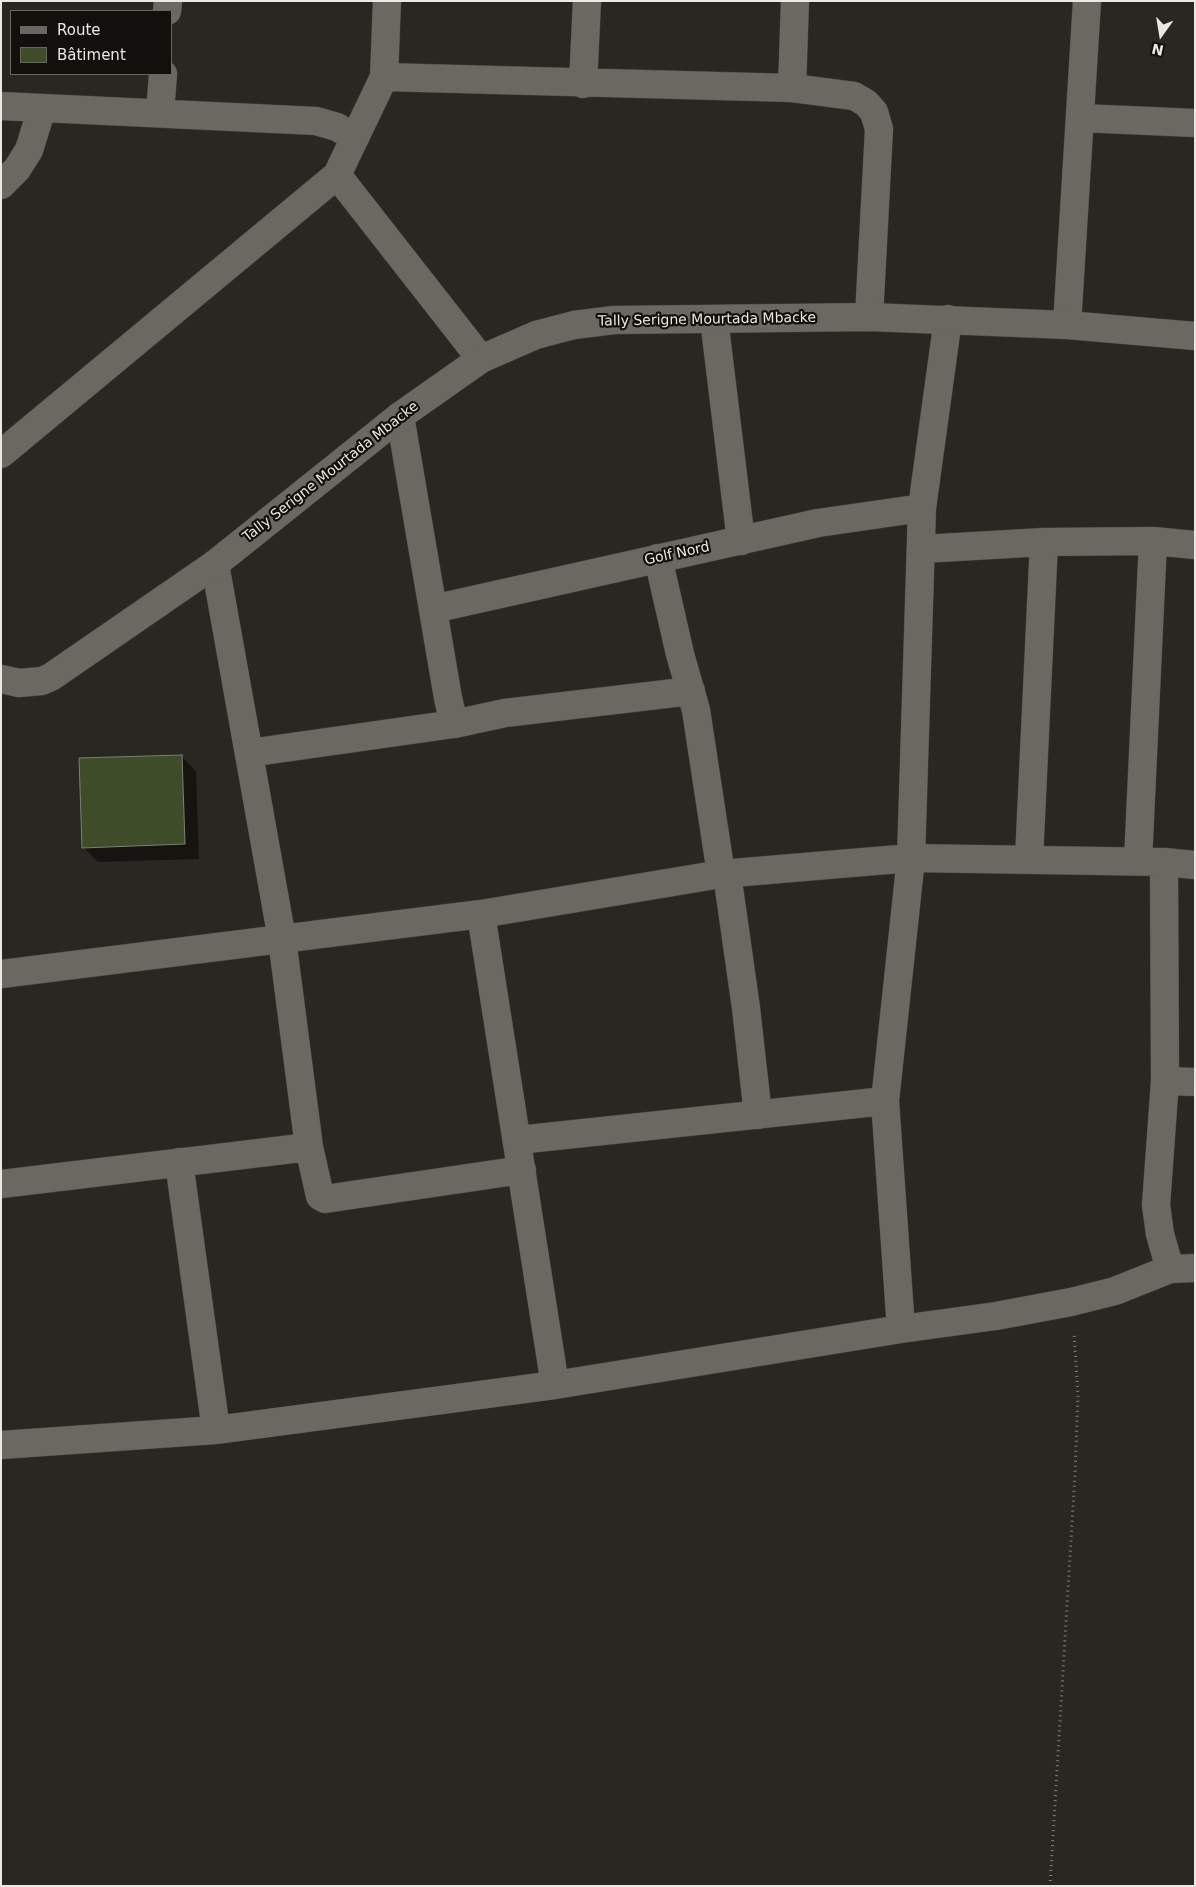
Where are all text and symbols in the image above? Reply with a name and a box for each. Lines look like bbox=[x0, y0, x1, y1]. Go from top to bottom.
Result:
legend bbox=[10, 10, 172, 75]
north arrow bbox=[1136, 10, 1186, 60]
text: Route bbox=[57, 21, 101, 39]
text: N bbox=[1150, 41, 1165, 59]
text: Bâtiment bbox=[57, 46, 126, 64]
street label: Tally Serigne Mourtada Mbacke bbox=[598, 310, 816, 330]
street label: Tally Serigne Mourtada Mbacke bbox=[240, 398, 422, 546]
street label: Golf Nord bbox=[643, 539, 711, 569]

